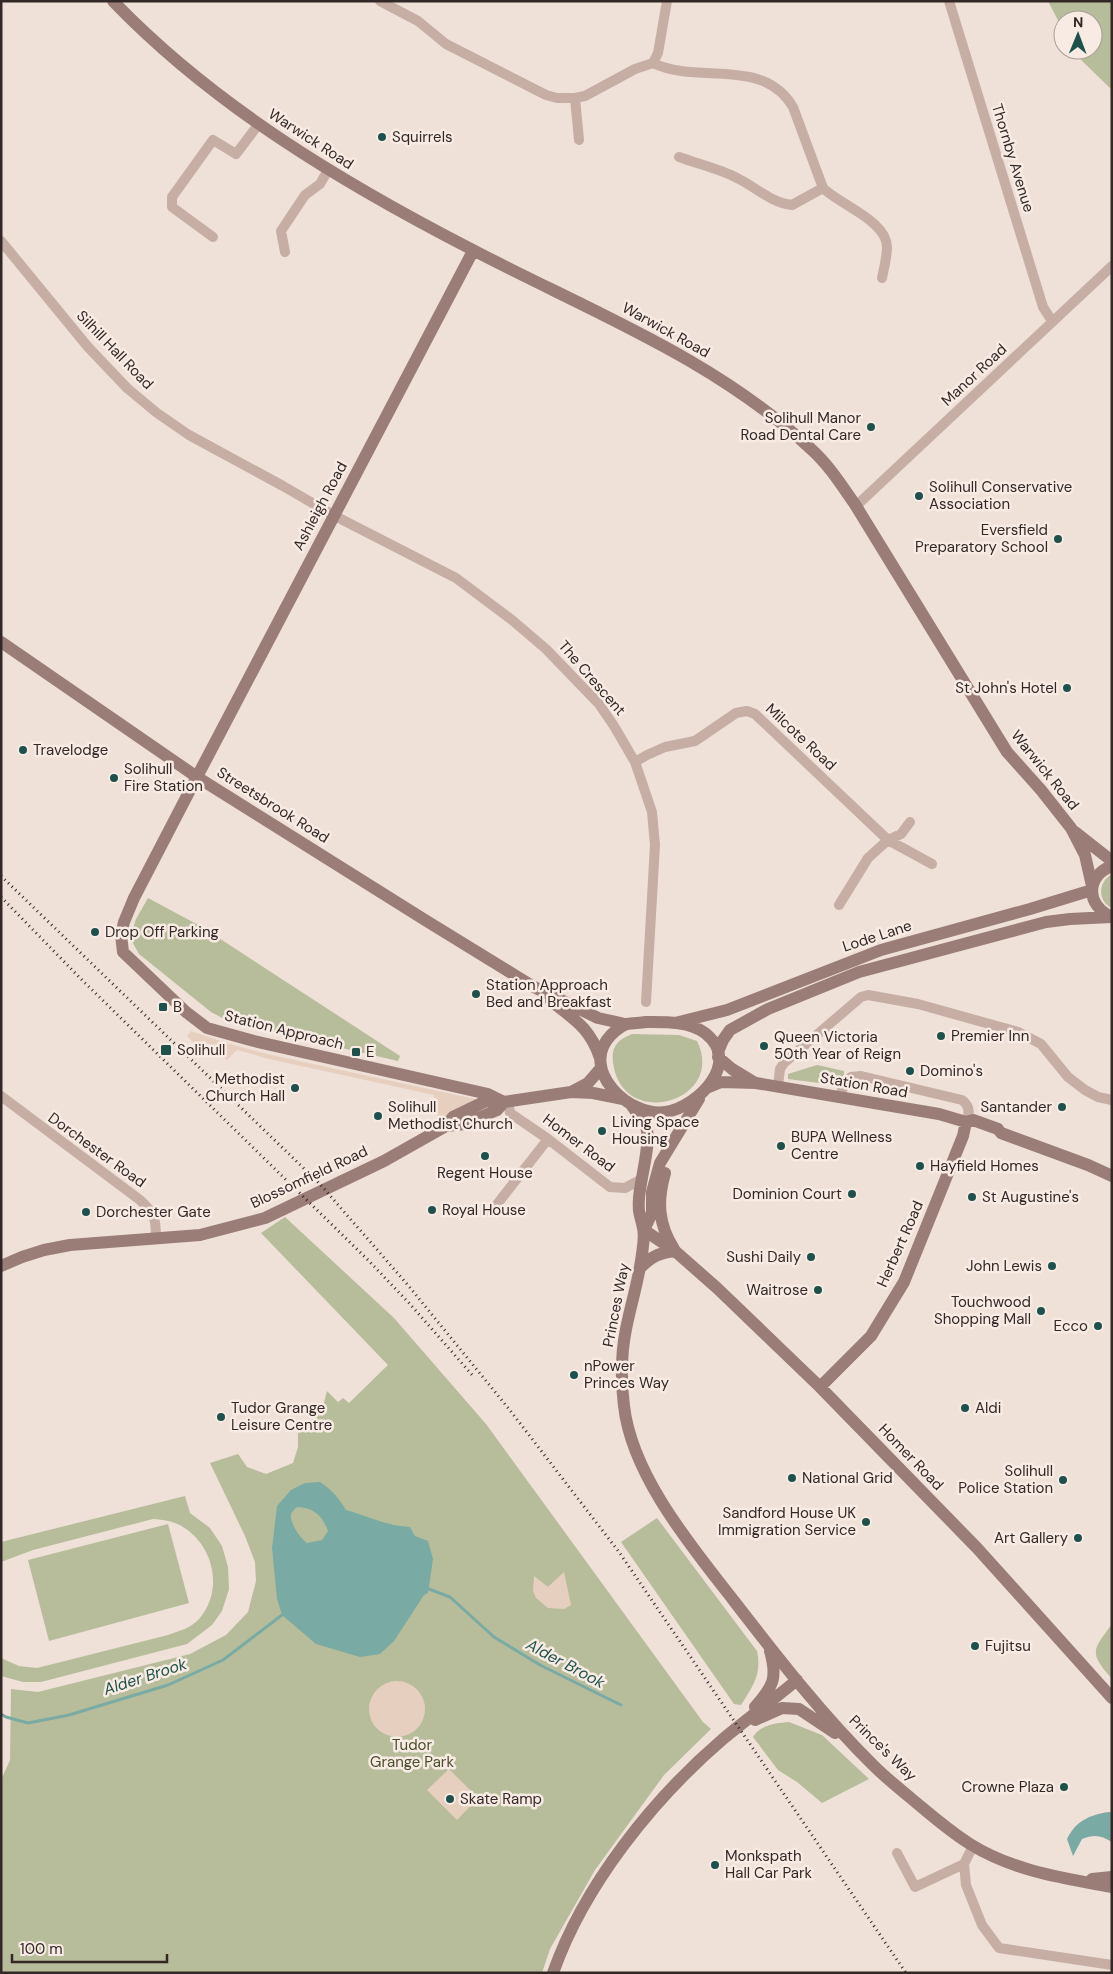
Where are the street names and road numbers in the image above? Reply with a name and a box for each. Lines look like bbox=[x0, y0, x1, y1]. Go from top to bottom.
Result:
street label: Thornby Avenue bbox=[987, 101, 1039, 215]
street label: Warwick Road bbox=[265, 104, 357, 174]
street label: Warwick Road bbox=[618, 298, 714, 362]
street label: Silhill Hall Road bbox=[72, 306, 158, 394]
street label: Manor Road bbox=[937, 339, 1011, 411]
street label: Ashleigh Road bbox=[288, 458, 352, 554]
street label: The Crescent bbox=[554, 636, 630, 720]
street label: Milcote Road bbox=[761, 699, 841, 775]
street label: Warwick Road bbox=[1007, 726, 1083, 814]
street label: Streetsbrook Road bbox=[213, 762, 333, 848]
street label: Lode Lane bbox=[840, 915, 914, 957]
street label: Station Approach bbox=[222, 1006, 346, 1054]
street label: Station Road bbox=[819, 1067, 909, 1103]
street label: Dorchester Road bbox=[44, 1108, 150, 1192]
street label: Homer Road bbox=[539, 1109, 619, 1177]
street label: Blossomfield Road bbox=[247, 1141, 371, 1213]
street label: Herbert Road bbox=[872, 1198, 928, 1290]
street label: Princes Way bbox=[598, 1261, 634, 1349]
street label: Homer Road bbox=[874, 1419, 948, 1495]
street label: Prince's Way bbox=[845, 1711, 922, 1786]

